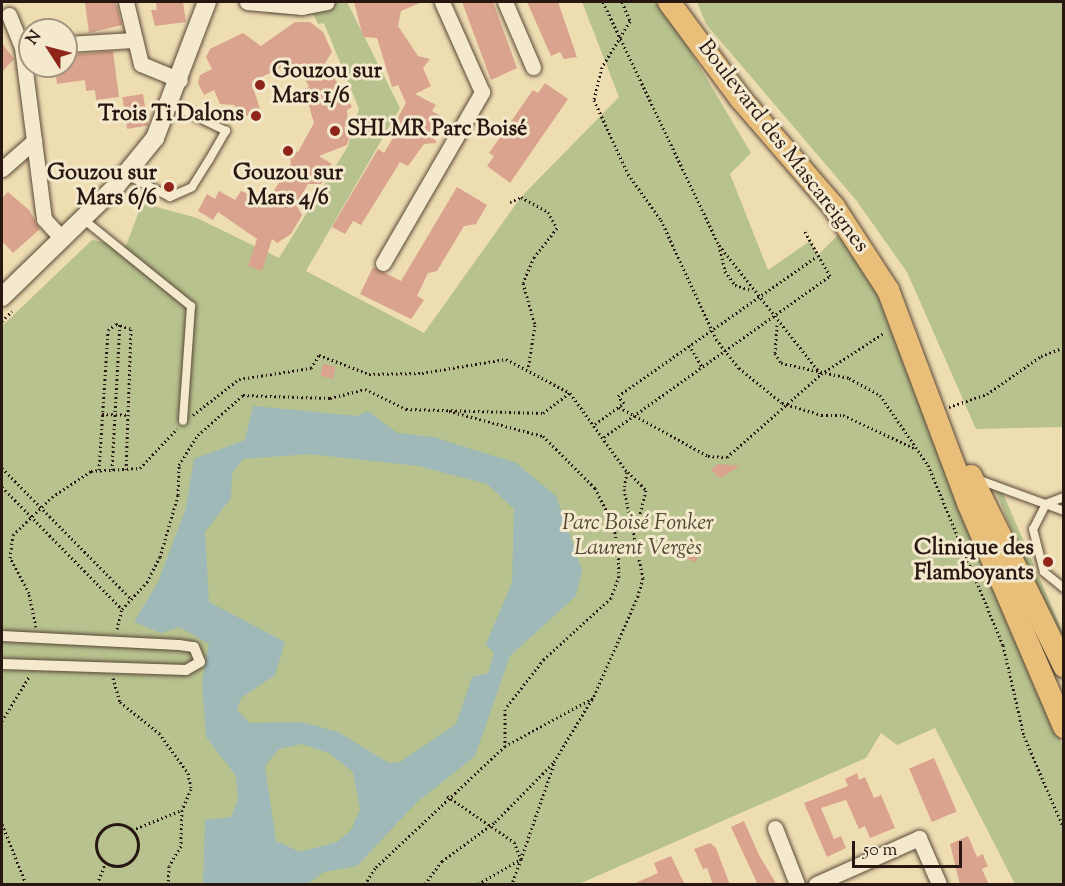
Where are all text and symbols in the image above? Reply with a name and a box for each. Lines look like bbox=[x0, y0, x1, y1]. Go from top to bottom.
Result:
north arrow bbox=[18, 18, 78, 78]
text: N bbox=[22, 26, 48, 50]
street label: Boulevard des Mascareignes bbox=[691, 35, 873, 259]
place label: Gouzou sur Mars 1/6 bbox=[272, 59, 382, 110]
marker: Gouzou sur Mars 1/6 bbox=[253, 78, 267, 92]
place label: Trois Ti Dalons bbox=[98, 103, 244, 129]
marker: Trois Ti Dalons bbox=[249, 109, 263, 123]
place label: SHLMR Parc Boisé bbox=[347, 118, 527, 144]
marker: SHLMR Parc Boisé bbox=[328, 124, 342, 138]
marker: Gouzou sur Mars 4/6 bbox=[281, 144, 295, 158]
place label: Gouzou sur Mars 6/6 bbox=[47, 161, 157, 212]
place label: Gouzou sur Mars 4/6 bbox=[233, 161, 343, 212]
marker: Gouzou sur Mars 6/6 bbox=[162, 180, 176, 194]
park label: Parc Boisé Fonker Laurent Vergès bbox=[562, 511, 714, 562]
place label: Clinique des Flamboyants bbox=[914, 536, 1034, 588]
marker: Clinique des Flamboyants bbox=[1039, 553, 1057, 571]
scale bar bbox=[855, 829, 964, 867]
text: 50 m bbox=[863, 838, 897, 864]

